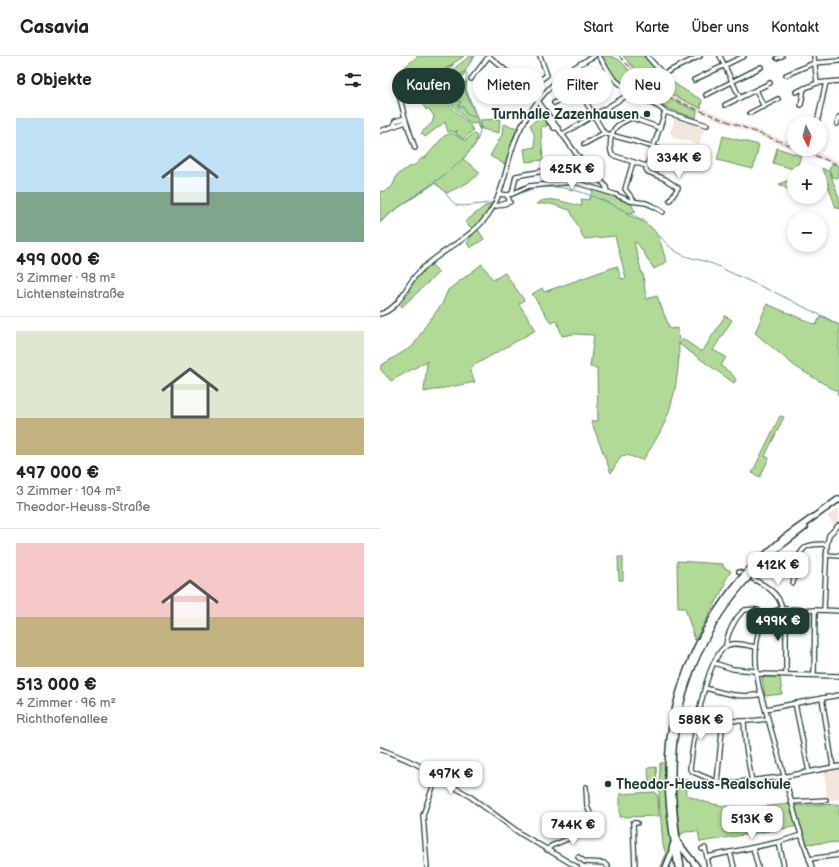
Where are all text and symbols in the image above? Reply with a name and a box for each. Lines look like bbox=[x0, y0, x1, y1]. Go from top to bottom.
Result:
text: Casavia bbox=[20, 16, 89, 39]
text: Start bbox=[583, 19, 613, 36]
text: Karte bbox=[635, 19, 669, 36]
text: Über uns bbox=[691, 19, 749, 36]
text: Kontakt bbox=[771, 19, 819, 36]
chip: Kaufen bbox=[392, 68, 465, 104]
chip: Mieten bbox=[473, 68, 544, 104]
chip: Filter bbox=[552, 68, 612, 104]
chip: Neu bbox=[620, 68, 675, 104]
icon: filters bbox=[342, 69, 364, 91]
text: 8 Objekte bbox=[16, 70, 92, 90]
place label: Turnhalle Zazenhausen bbox=[491, 106, 639, 123]
marker: Turnhalle Zazenhausen bbox=[642, 109, 652, 119]
north arrow bbox=[787, 116, 827, 156]
map controls bbox=[787, 116, 827, 252]
icon: home bbox=[154, 144, 226, 216]
pin: 334K € bbox=[646, 145, 712, 179]
text: 334K € bbox=[657, 150, 702, 166]
pin: 425K € bbox=[539, 156, 605, 190]
text: 425K € bbox=[549, 161, 595, 177]
button: + bbox=[787, 164, 827, 204]
button: − bbox=[787, 212, 827, 252]
text: 499 000 € bbox=[16, 250, 100, 270]
text: 3 Zimmer · 98 m² bbox=[16, 270, 116, 286]
text: Lichtensteinstraße bbox=[16, 286, 125, 302]
icon: home bbox=[154, 357, 226, 429]
text: 497 000 € bbox=[16, 463, 99, 483]
text: 3 Zimmer · 104 m² bbox=[16, 483, 121, 499]
text: Theodor-Heuss-Straße bbox=[16, 499, 150, 515]
pin: 412K € bbox=[745, 552, 811, 586]
text: 412K € bbox=[757, 557, 799, 573]
icon: home bbox=[154, 569, 226, 641]
pin: 499K € bbox=[745, 608, 811, 642]
text: 499K € bbox=[755, 613, 801, 629]
text: 513 000 € bbox=[16, 675, 97, 695]
text: 4 Zimmer · 96 m² bbox=[16, 695, 116, 711]
pin: 588K € bbox=[668, 707, 734, 741]
text: Richthofenallee bbox=[16, 711, 108, 727]
text: 588K € bbox=[678, 712, 724, 728]
pin: 497K € bbox=[418, 761, 484, 795]
text: 497K € bbox=[429, 766, 473, 782]
place label: Theodor-Heuss-Realschule bbox=[616, 776, 791, 793]
marker: Theodor-Heuss-Realschule bbox=[603, 779, 613, 789]
pin: 513K € bbox=[719, 806, 785, 840]
text: 513K € bbox=[731, 811, 773, 827]
pin: 744K € bbox=[540, 812, 606, 846]
text: 744K € bbox=[551, 817, 595, 833]

